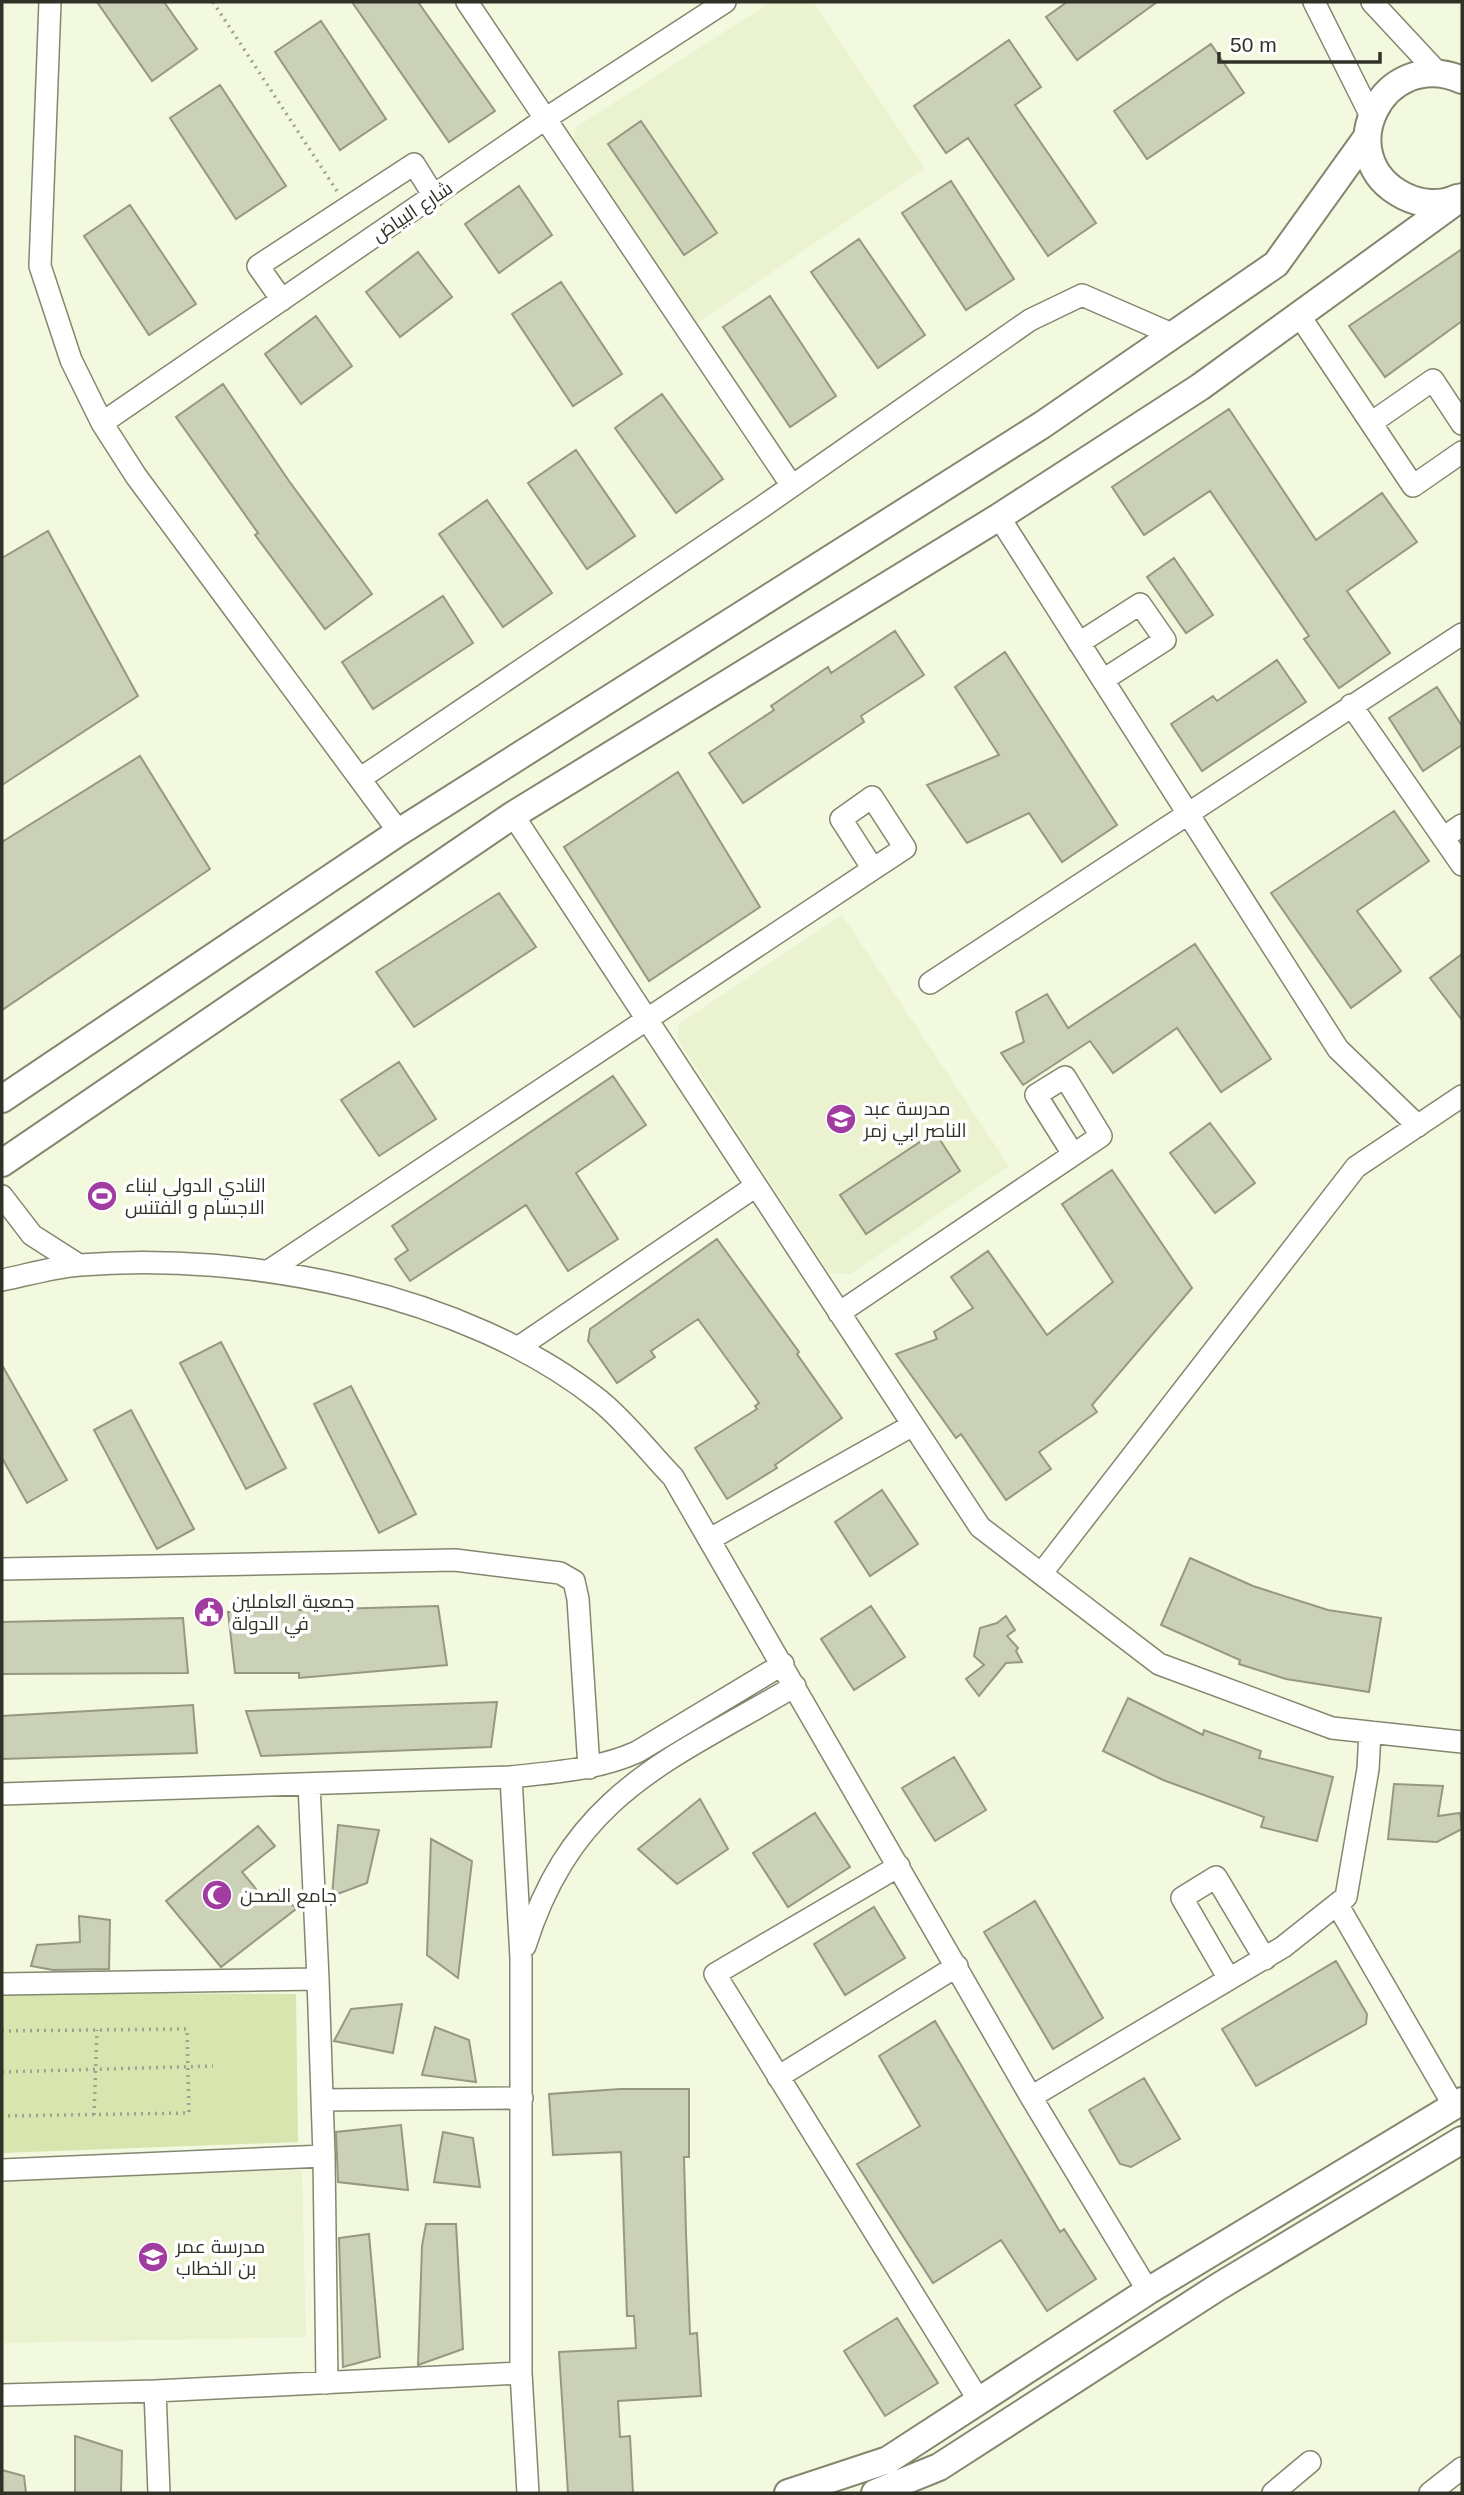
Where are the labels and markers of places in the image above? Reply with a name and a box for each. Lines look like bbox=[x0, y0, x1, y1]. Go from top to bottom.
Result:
place label: مدرسة عبد الناصر ابي زمر bbox=[863, 1098, 967, 1145]
school or university icon: مدرسة عبد الناصر ابي زمر bbox=[824, 1102, 858, 1136]
place label: النادي الدولي لبناء الاجسام و الفتنس bbox=[125, 1175, 266, 1221]
sports icon: النادي الدولي لبناء الاجسام و الفتنس bbox=[85, 1179, 119, 1213]
place label: جمعية العاملين في الدولة bbox=[232, 1591, 354, 1638]
public building icon: جمعية العاملين في الدولة bbox=[192, 1595, 226, 1629]
mosque icon: جامع الصحن bbox=[200, 1878, 234, 1912]
place label: جامع الصحن bbox=[240, 1885, 337, 1909]
place label: مدرسة عمر بن الخطاب bbox=[175, 2236, 265, 2280]
school or university icon: مدرسة عمر بن الخطاب bbox=[136, 2240, 170, 2274]

